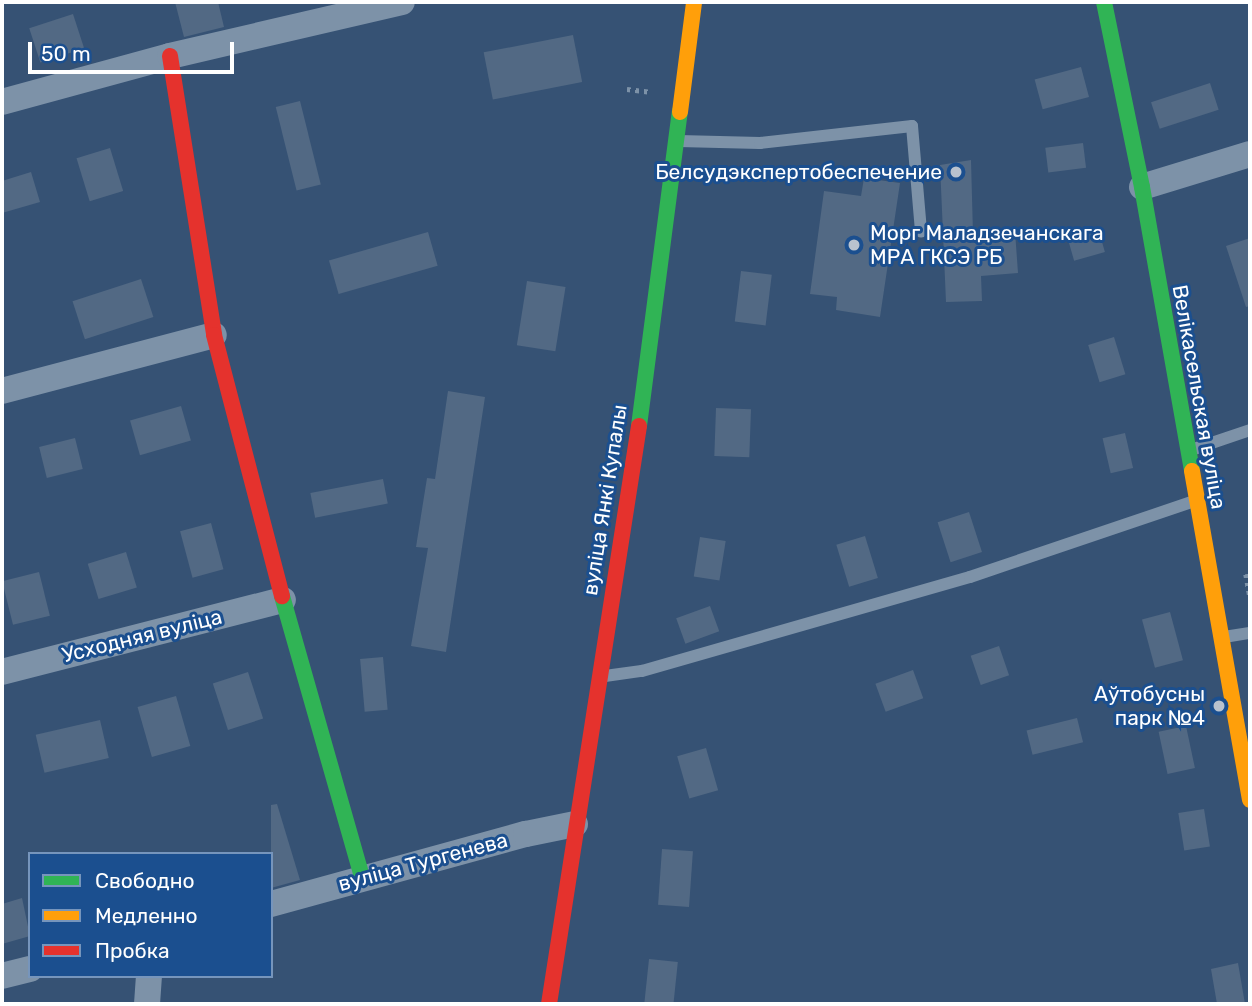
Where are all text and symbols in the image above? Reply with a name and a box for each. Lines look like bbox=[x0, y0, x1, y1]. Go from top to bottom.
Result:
scale bar bbox=[32, 28, 238, 72]
text: 50 m bbox=[41, 41, 91, 66]
place label: Белсудэкспертобеспечение bbox=[655, 159, 942, 185]
marker: Белсудэкспертобеспечение bbox=[948, 164, 964, 180]
place label: Морг Маладзечанскага МРА ГКСЭ РБ bbox=[870, 220, 1104, 270]
marker: Морг Маладзечанскага МРА ГКСЭ РБ bbox=[844, 235, 864, 255]
street label: Велікасельская вуліца bbox=[1167, 283, 1231, 511]
street label: вуліца Янкі Купалы bbox=[577, 403, 633, 597]
street label: Усходняя вуліца bbox=[59, 604, 225, 668]
place label: Аўтобусны парк №4 bbox=[1094, 681, 1205, 731]
marker: Аўтобусны парк №4 bbox=[1211, 698, 1227, 714]
street label: вуліца Тургенева bbox=[336, 827, 510, 897]
legend bbox=[28, 852, 273, 978]
text: Свободно bbox=[95, 868, 195, 893]
text: Медленно bbox=[95, 903, 198, 928]
text: Пробка bbox=[95, 938, 170, 963]

